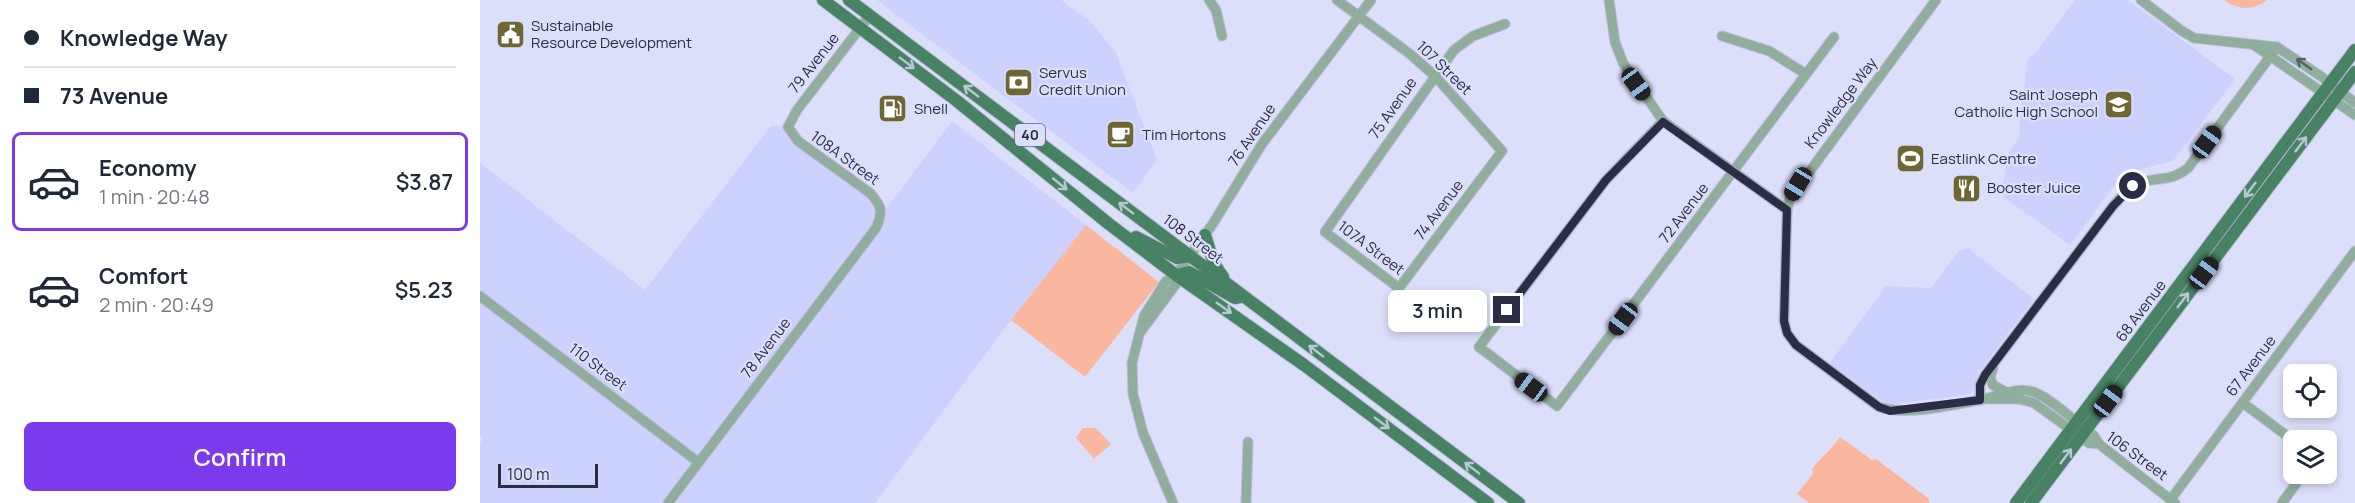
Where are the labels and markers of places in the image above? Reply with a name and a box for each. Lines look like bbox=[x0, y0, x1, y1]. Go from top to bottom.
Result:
place label: Sustainable Resource Development bbox=[531, 15, 692, 53]
public building icon: Sustainable Resource Development bbox=[494, 19, 526, 51]
place label: Servus Credit Union bbox=[1039, 62, 1126, 100]
bank icon: Servus Credit Union bbox=[1002, 66, 1034, 98]
place label: Saint Joseph Catholic High School bbox=[1955, 84, 2098, 122]
school or university icon: Saint Joseph Catholic High School bbox=[2103, 88, 2135, 120]
fuel station icon: Shell bbox=[877, 93, 909, 125]
place label: Shell bbox=[914, 98, 948, 119]
cafe icon: Tim Hortons bbox=[1105, 119, 1137, 151]
place label: Tim Hortons bbox=[1142, 124, 1226, 145]
sports icon: Eastlink Centre bbox=[1894, 143, 1926, 175]
place label: Eastlink Centre bbox=[1931, 148, 2037, 169]
restaurant icon: Booster Juice bbox=[1950, 172, 1982, 204]
place label: Booster Juice bbox=[1987, 177, 2081, 198]

